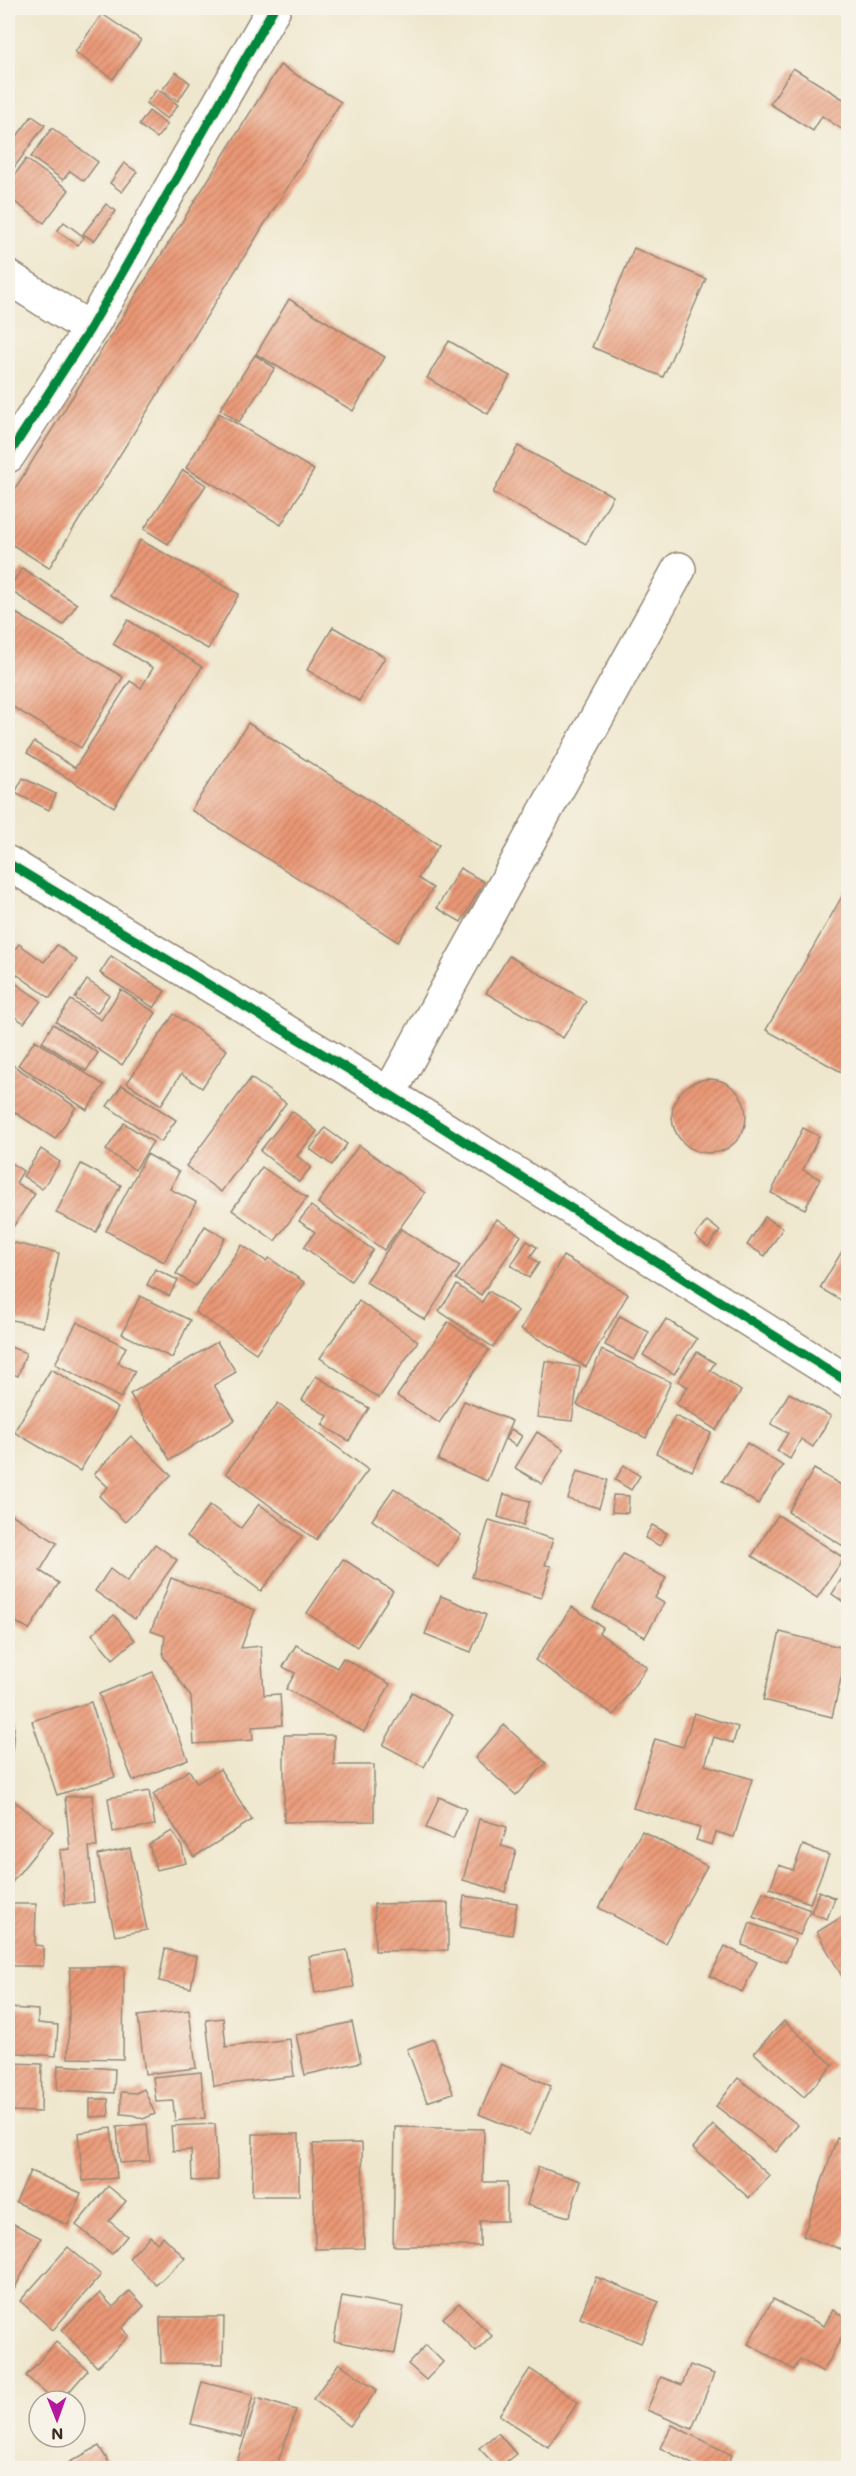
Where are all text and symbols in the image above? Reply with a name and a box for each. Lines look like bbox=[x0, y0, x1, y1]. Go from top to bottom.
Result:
north arrow bbox=[27, 2389, 87, 2449]
text: N bbox=[51, 2424, 64, 2445]

